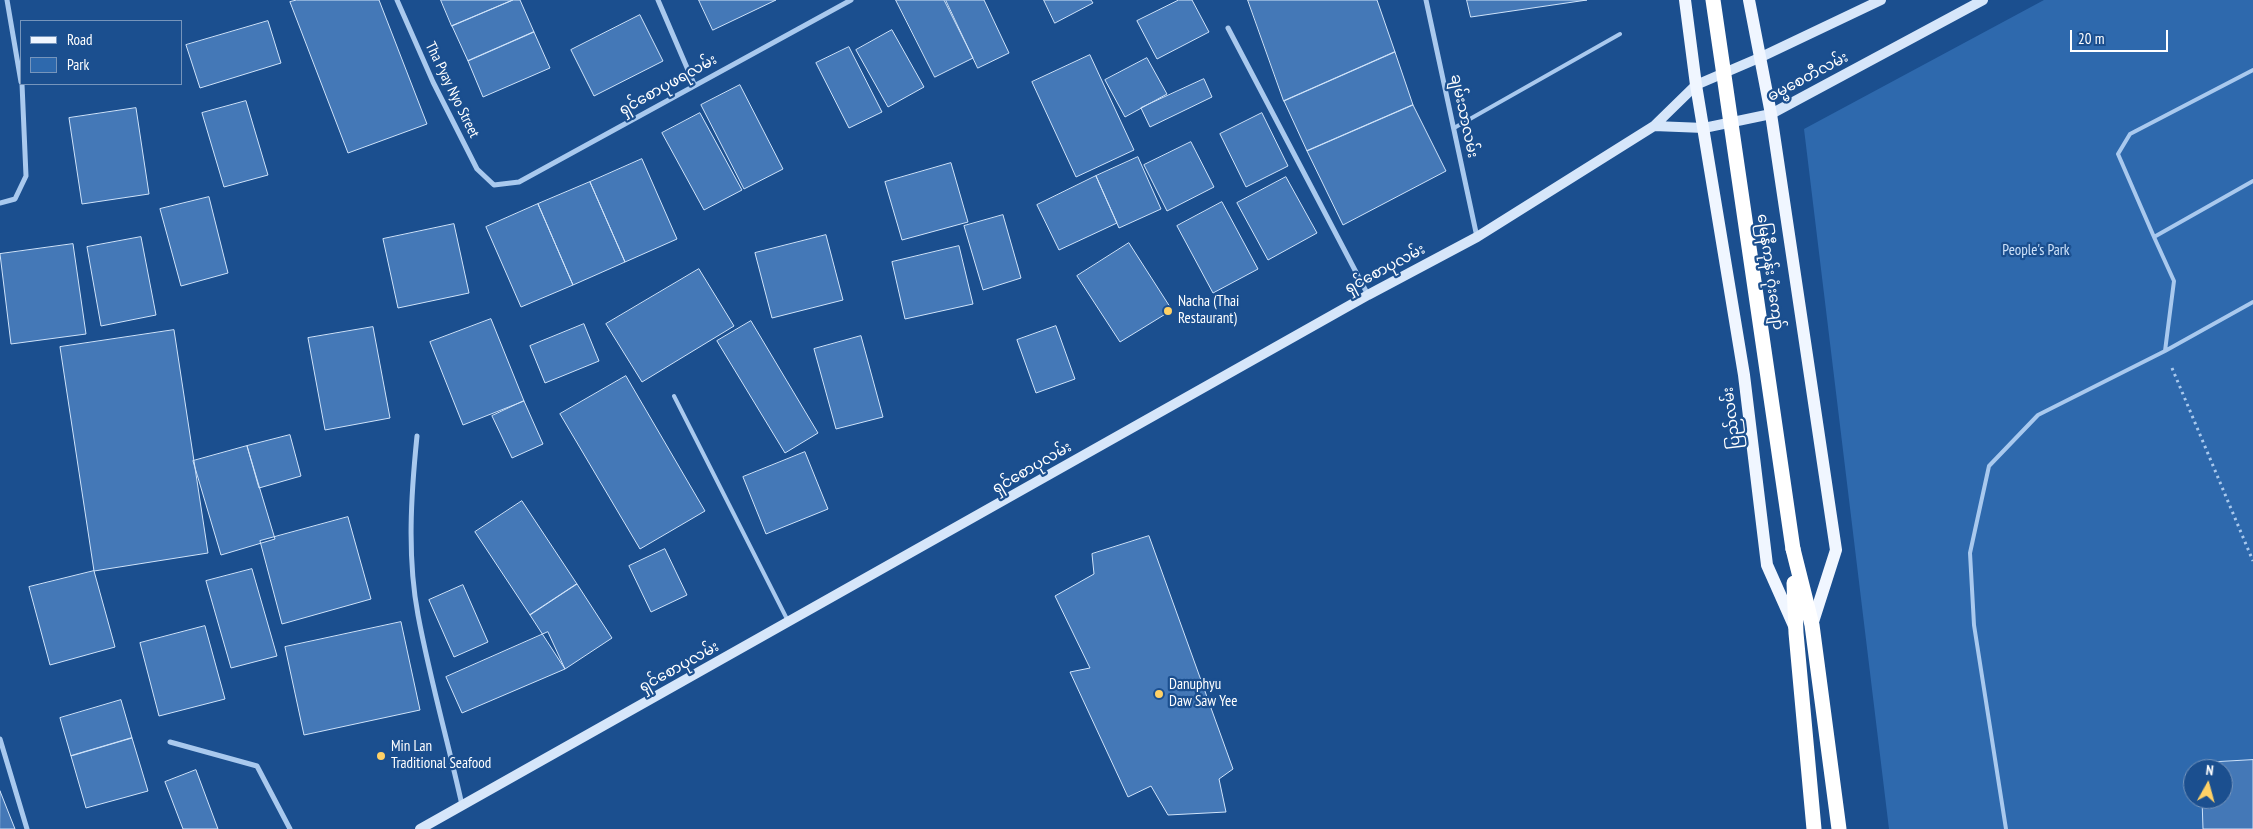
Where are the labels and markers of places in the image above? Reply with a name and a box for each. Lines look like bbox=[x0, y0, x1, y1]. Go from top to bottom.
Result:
place label: Nacha (Thai Restaurant) bbox=[1178, 293, 1239, 328]
marker: Nacha (Thai Restaurant) bbox=[1162, 305, 1174, 317]
place label: Danuphyu Daw Saw Yee bbox=[1169, 676, 1237, 711]
marker: Danuphyu Daw Saw Yee bbox=[1153, 688, 1165, 700]
place label: Min Lan Traditional Seafood bbox=[391, 738, 491, 773]
marker: Min Lan Traditional Seafood bbox=[375, 750, 387, 762]

